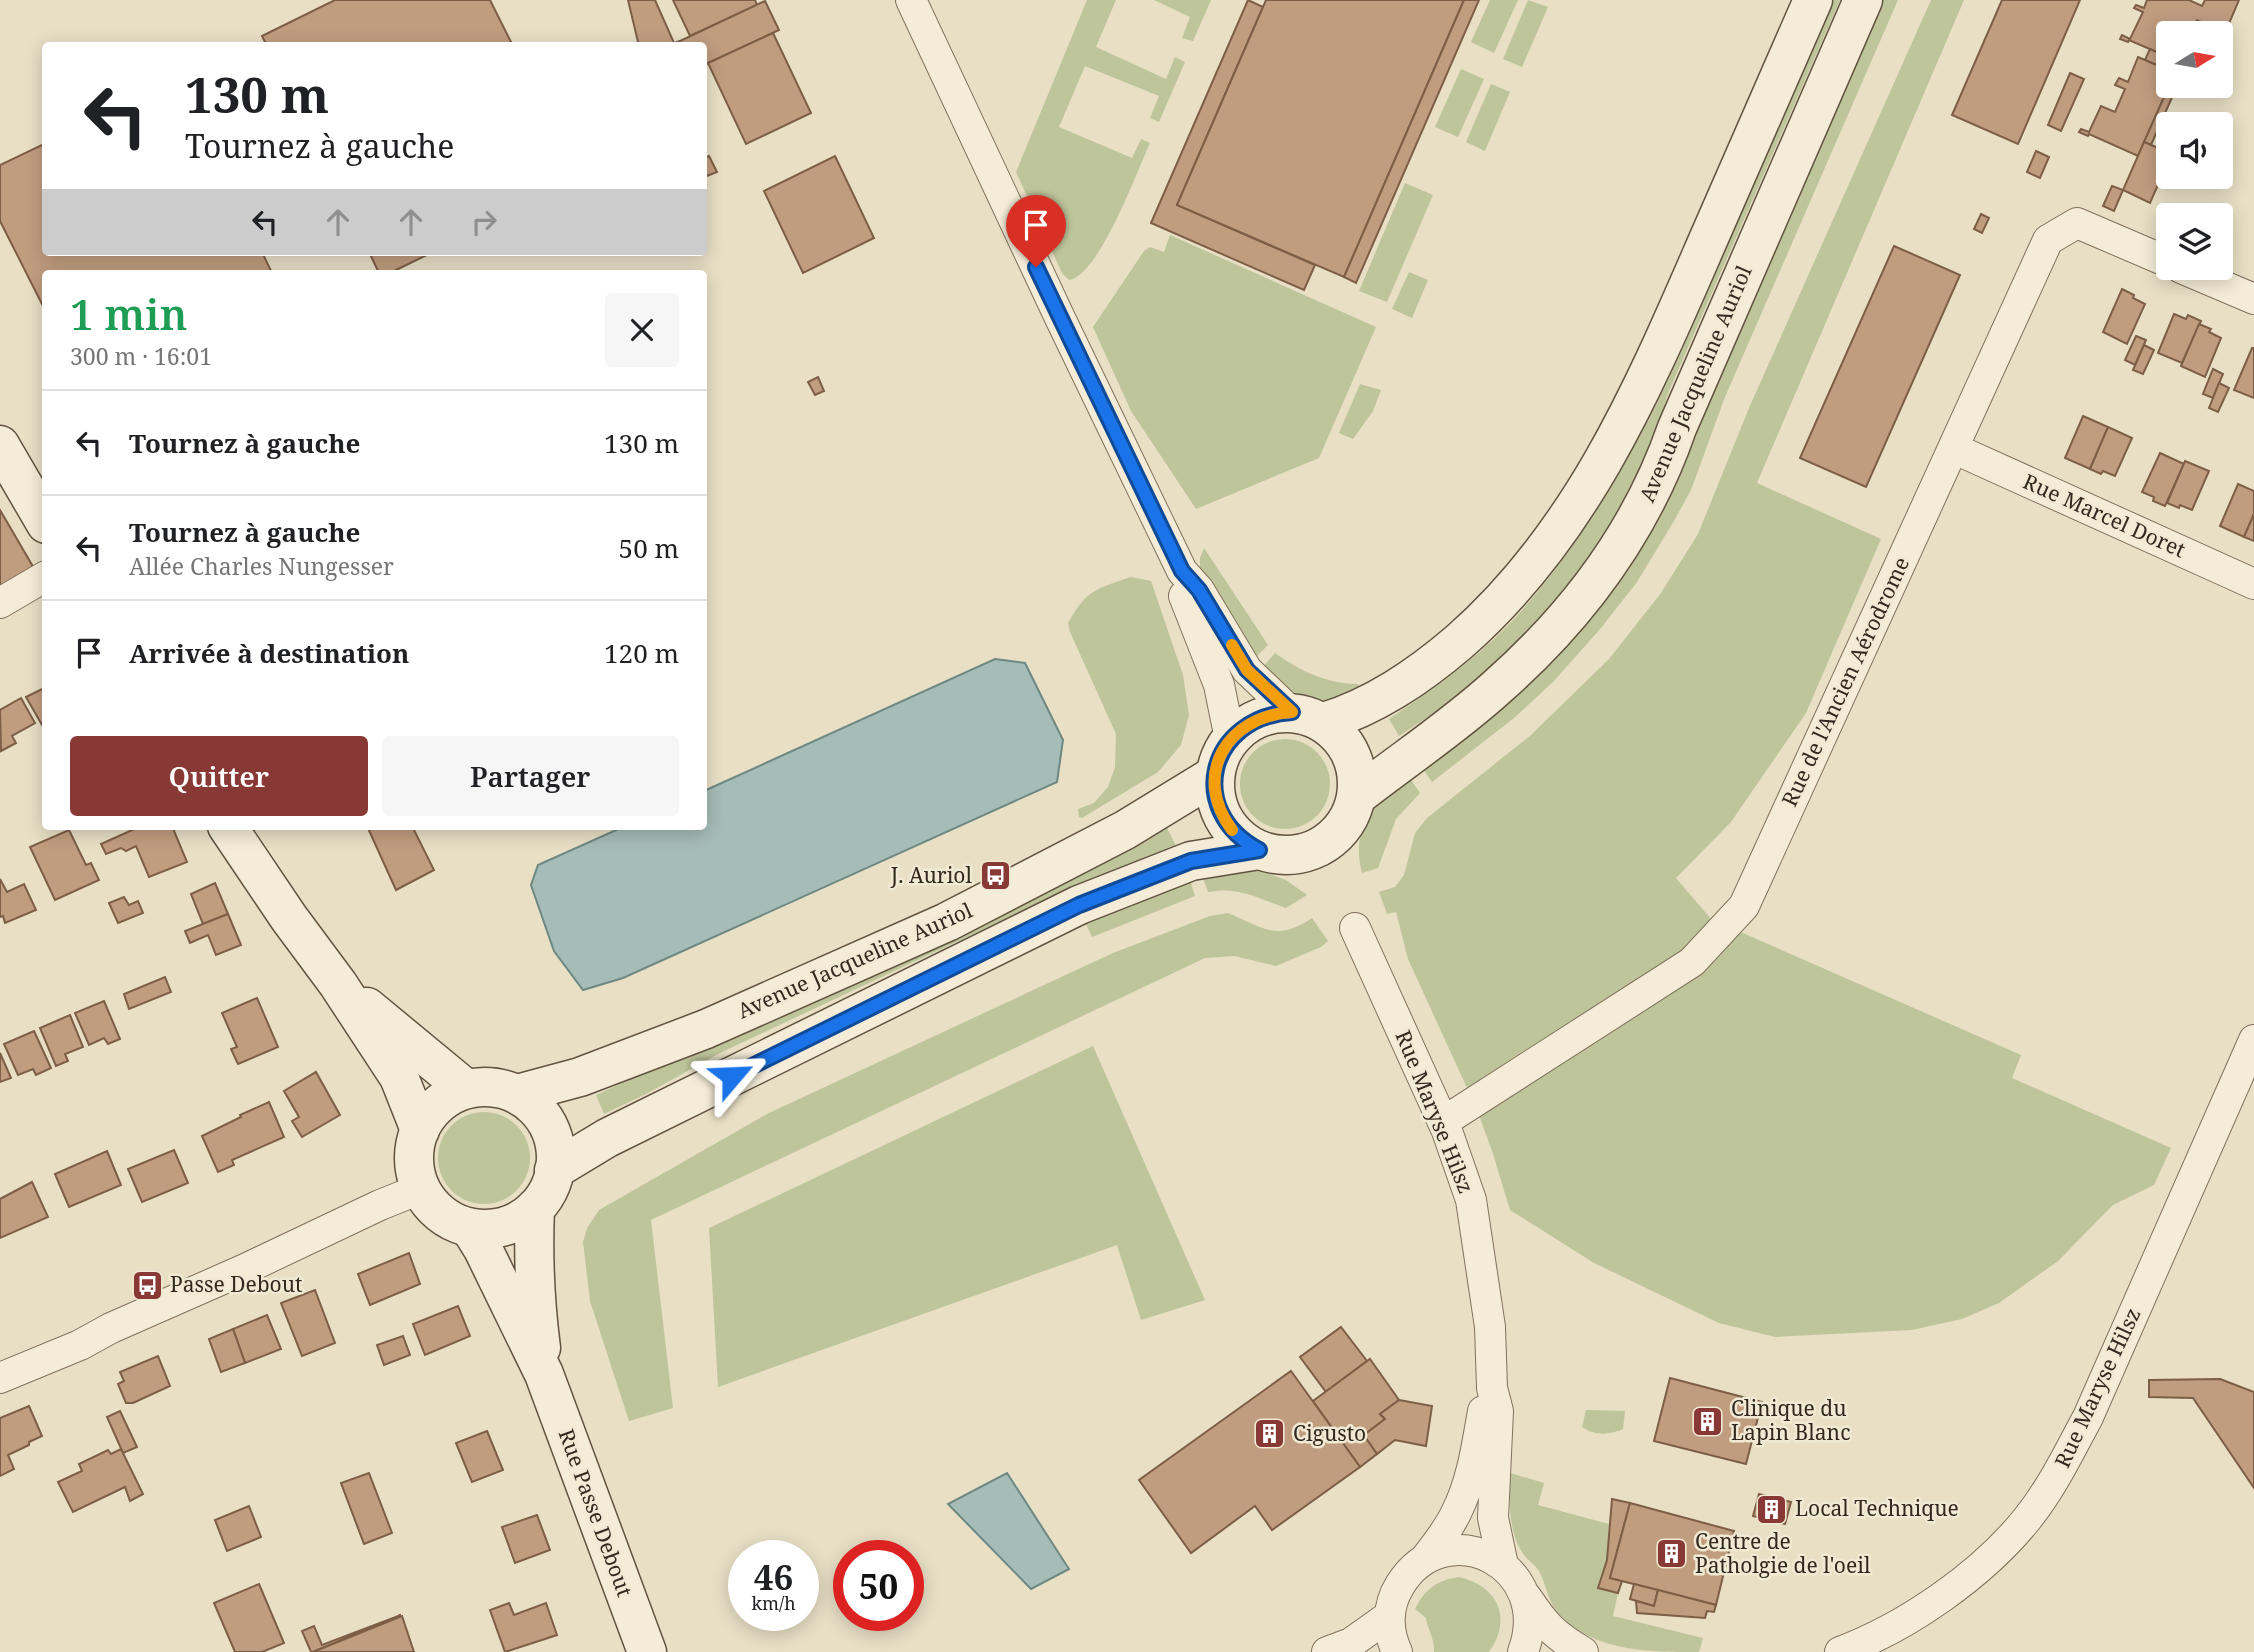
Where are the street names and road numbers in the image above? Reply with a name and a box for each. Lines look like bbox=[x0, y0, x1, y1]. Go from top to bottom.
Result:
street label: Avenue Jacqueline Auriol bbox=[1633, 261, 1758, 506]
street label: Rue Marcel Doret bbox=[2019, 467, 2190, 563]
street label: Rue de l'Ancien Aérodrome bbox=[1775, 552, 1915, 811]
street label: Avenue Jacqueline Auriol bbox=[733, 895, 977, 1025]
street label: Rue Maryse Hilsz bbox=[1389, 1026, 1480, 1197]
street label: Rue Maryse Hilsz bbox=[2048, 1303, 2146, 1472]
street label: Rue Passe Debout bbox=[553, 1425, 639, 1600]

